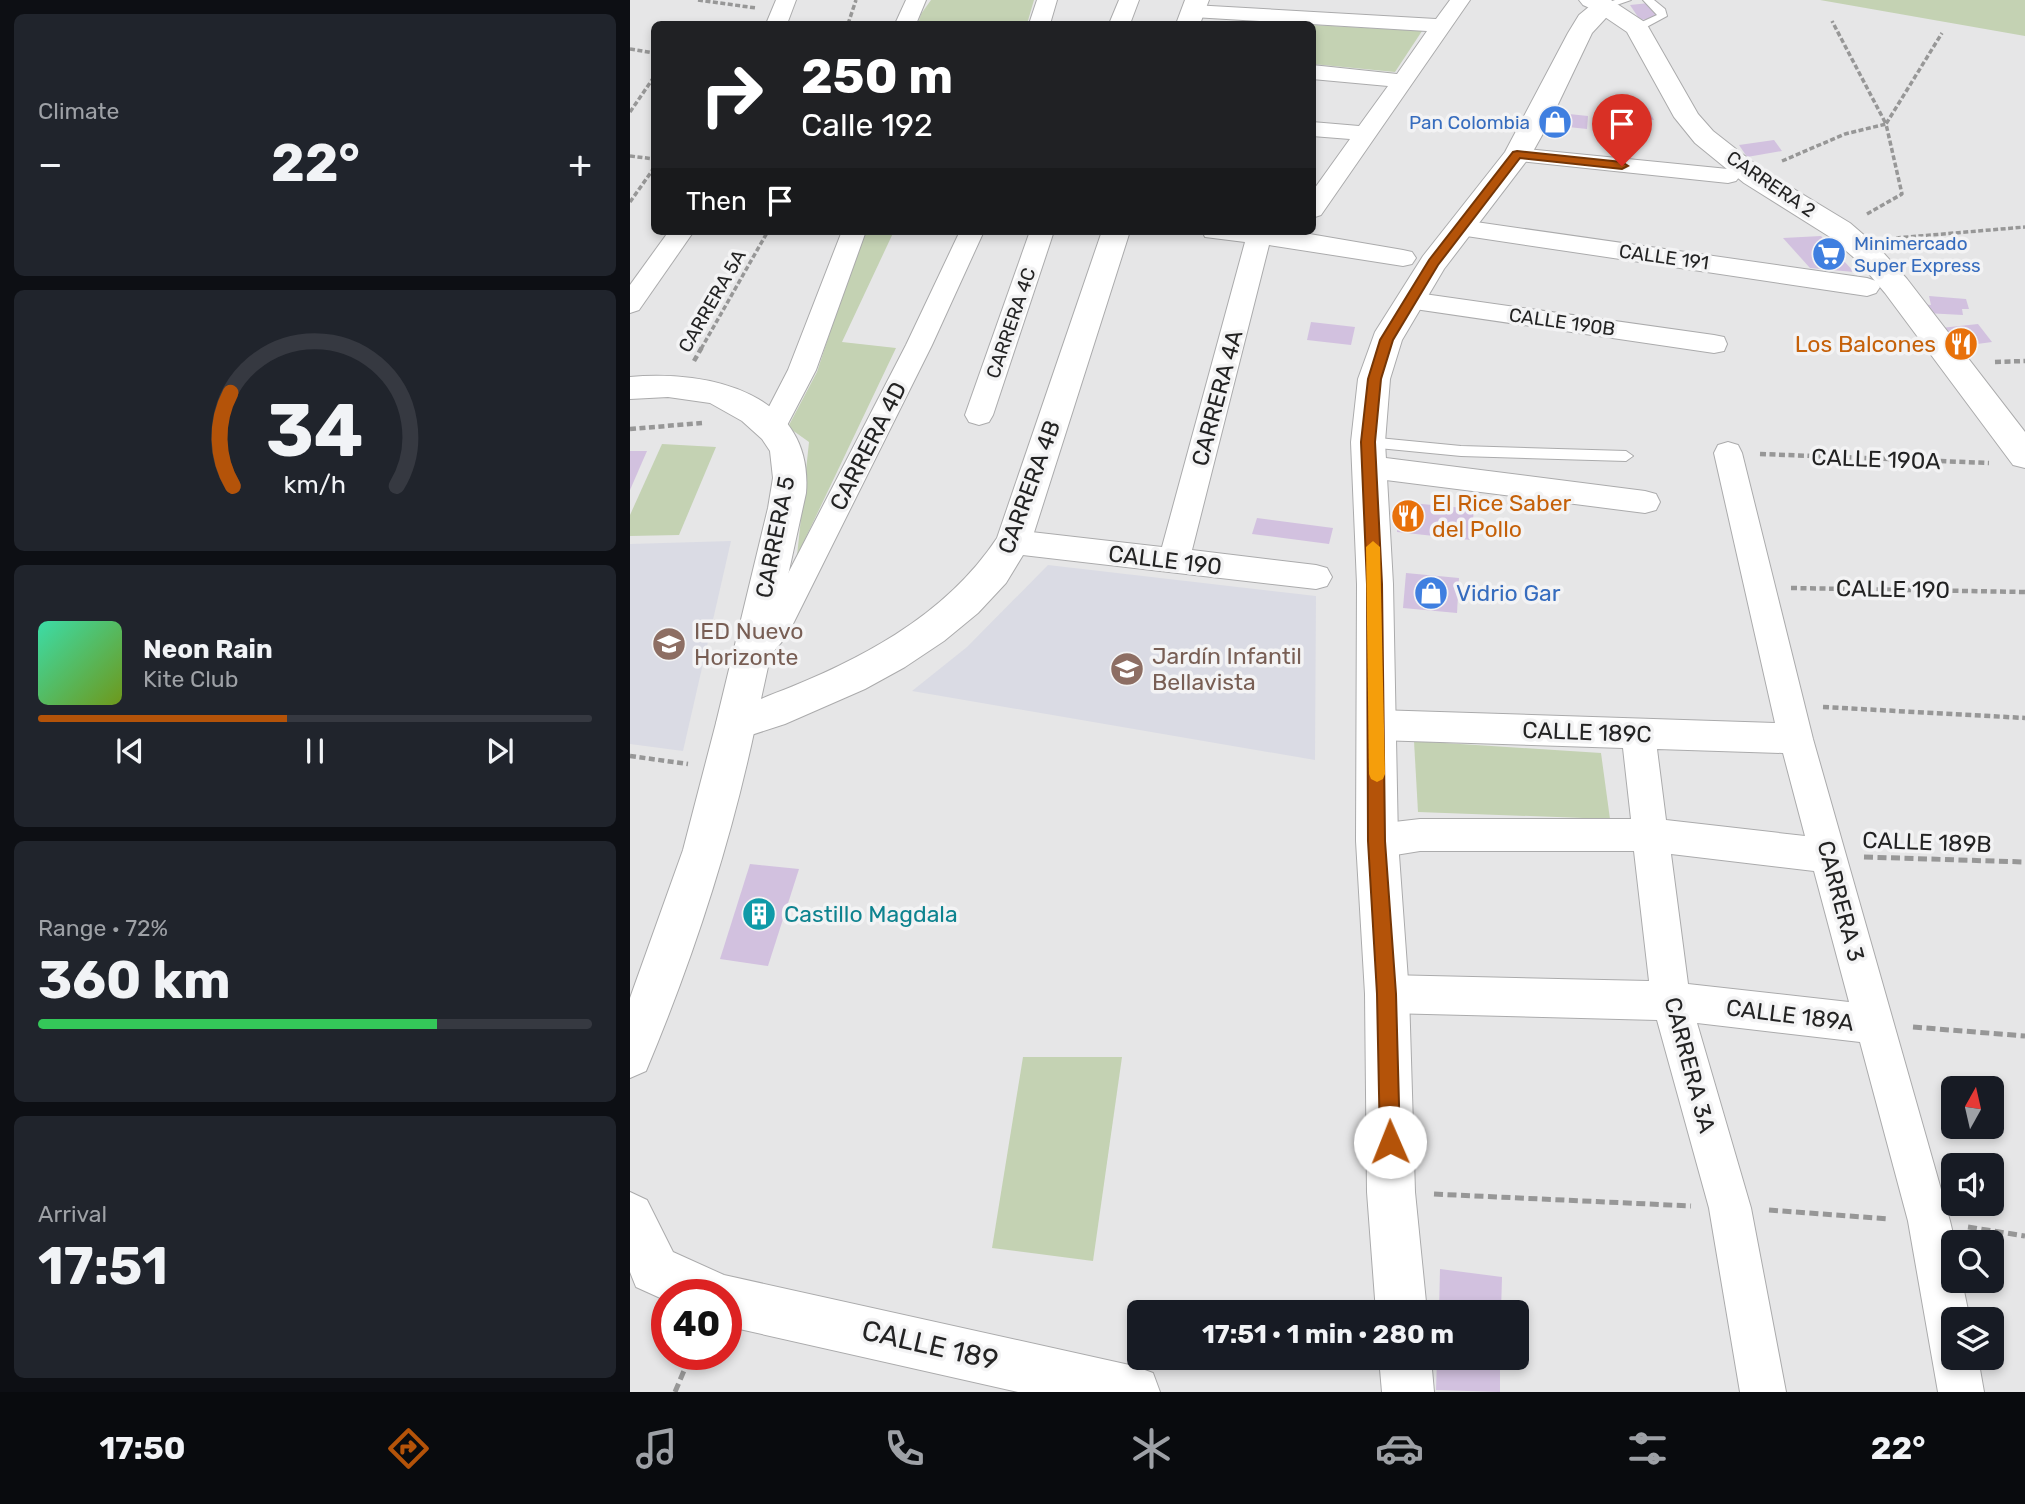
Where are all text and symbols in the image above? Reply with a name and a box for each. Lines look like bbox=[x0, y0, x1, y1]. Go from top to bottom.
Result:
text: 250 m bbox=[801, 47, 953, 105]
icon: right bbox=[686, 49, 777, 140]
pin bbox=[1592, 94, 1652, 166]
text: Climate bbox=[38, 97, 119, 125]
shop icon: Pan Colombia bbox=[1536, 103, 1574, 141]
icon: arrive bbox=[1603, 105, 1641, 143]
text: Calle 192 bbox=[801, 106, 933, 144]
place label: Pan Colombia bbox=[1409, 111, 1530, 134]
text: 22° bbox=[271, 132, 360, 194]
text: − bbox=[38, 141, 63, 187]
text: + bbox=[568, 141, 592, 187]
street label: CARRERA 2 bbox=[1722, 146, 1820, 222]
icon: arrive bbox=[761, 182, 799, 220]
text: Then bbox=[686, 186, 747, 217]
place label: Minimercado Super Express bbox=[1854, 232, 1981, 277]
supermarket icon: Minimercado Super Express bbox=[1810, 235, 1848, 273]
street label: CALLE 191 bbox=[1618, 239, 1710, 275]
street label: CARRERA 5A bbox=[673, 245, 751, 357]
street label: CARRERA 4C bbox=[981, 265, 1041, 381]
street label: CALLE 190B bbox=[1507, 303, 1617, 341]
restaurant icon: Los Balcones bbox=[1942, 325, 1980, 363]
street label: CARRERA 4A bbox=[1185, 327, 1249, 469]
place label: Los Balcones bbox=[1795, 330, 1936, 358]
street label: CARRERA 4D bbox=[824, 377, 912, 515]
text: 34 bbox=[266, 389, 364, 475]
street label: CARRERA 4B bbox=[992, 417, 1066, 557]
street label: CALLE 190A bbox=[1811, 443, 1941, 475]
text: km/h bbox=[284, 470, 346, 499]
street label: CARRERA 5 bbox=[749, 474, 801, 600]
place label: El Rice Saber del Pollo bbox=[1432, 489, 1572, 543]
restaurant icon: El Rice Saber del Pollo bbox=[1389, 497, 1427, 535]
street label: CALLE 190 bbox=[1107, 539, 1223, 581]
shop icon: Vidrio Gar bbox=[1412, 574, 1450, 612]
street label: CALLE 190 bbox=[1836, 574, 1950, 604]
place label: Vidrio Gar bbox=[1456, 579, 1561, 607]
place label: IED Nuevo Horizonte bbox=[694, 617, 804, 671]
school or university icon: IED Nuevo Horizonte bbox=[650, 625, 688, 663]
text: Neon Rain bbox=[143, 634, 273, 665]
place label: Jardín Infantil Bellavista bbox=[1152, 642, 1302, 696]
school or university icon: Jardín Infantil Bellavista bbox=[1108, 650, 1146, 688]
text: Kite Club bbox=[143, 665, 238, 693]
street label: CALLE 189C bbox=[1522, 716, 1652, 748]
icon: previous bbox=[111, 732, 149, 770]
icon: pause bbox=[296, 732, 334, 770]
icon: next bbox=[481, 732, 519, 770]
street label: CALLE 189B bbox=[1862, 826, 1992, 858]
street label: CARRERA 3 bbox=[1811, 838, 1871, 964]
building icon: Castillo Magdala bbox=[740, 895, 778, 933]
place label: Castillo Magdala bbox=[784, 900, 958, 928]
text: Range · 72% bbox=[38, 914, 168, 942]
text: 360 km bbox=[38, 949, 231, 1011]
street label: CALLE 189A bbox=[1724, 993, 1856, 1037]
street label: CARRERA 3A bbox=[1658, 994, 1722, 1136]
north arrow bbox=[1941, 1076, 2004, 1139]
map controls bbox=[1941, 1076, 2004, 1370]
position arrow bbox=[1353, 1105, 1427, 1179]
button: sound bbox=[1941, 1153, 2004, 1216]
text: Arrival bbox=[38, 1200, 107, 1228]
button: search bbox=[1941, 1230, 2004, 1293]
text: 17:51 bbox=[38, 1235, 168, 1297]
speed limit sign: 40 bbox=[651, 1279, 742, 1370]
button: layers bbox=[1941, 1307, 2004, 1370]
street label: CALLE 189 bbox=[859, 1313, 1001, 1377]
text: 17:51 · 1 min · 280 m bbox=[1202, 1319, 1454, 1350]
icon: directions bbox=[384, 1424, 433, 1473]
icon: music bbox=[632, 1424, 681, 1473]
icon: phone bbox=[880, 1424, 929, 1473]
icon: climate bbox=[1127, 1424, 1176, 1473]
icon: car bbox=[1375, 1424, 1424, 1473]
icon: filters bbox=[1623, 1424, 1672, 1473]
text: 17:50 bbox=[99, 1429, 185, 1467]
text: 22° bbox=[1871, 1429, 1926, 1467]

